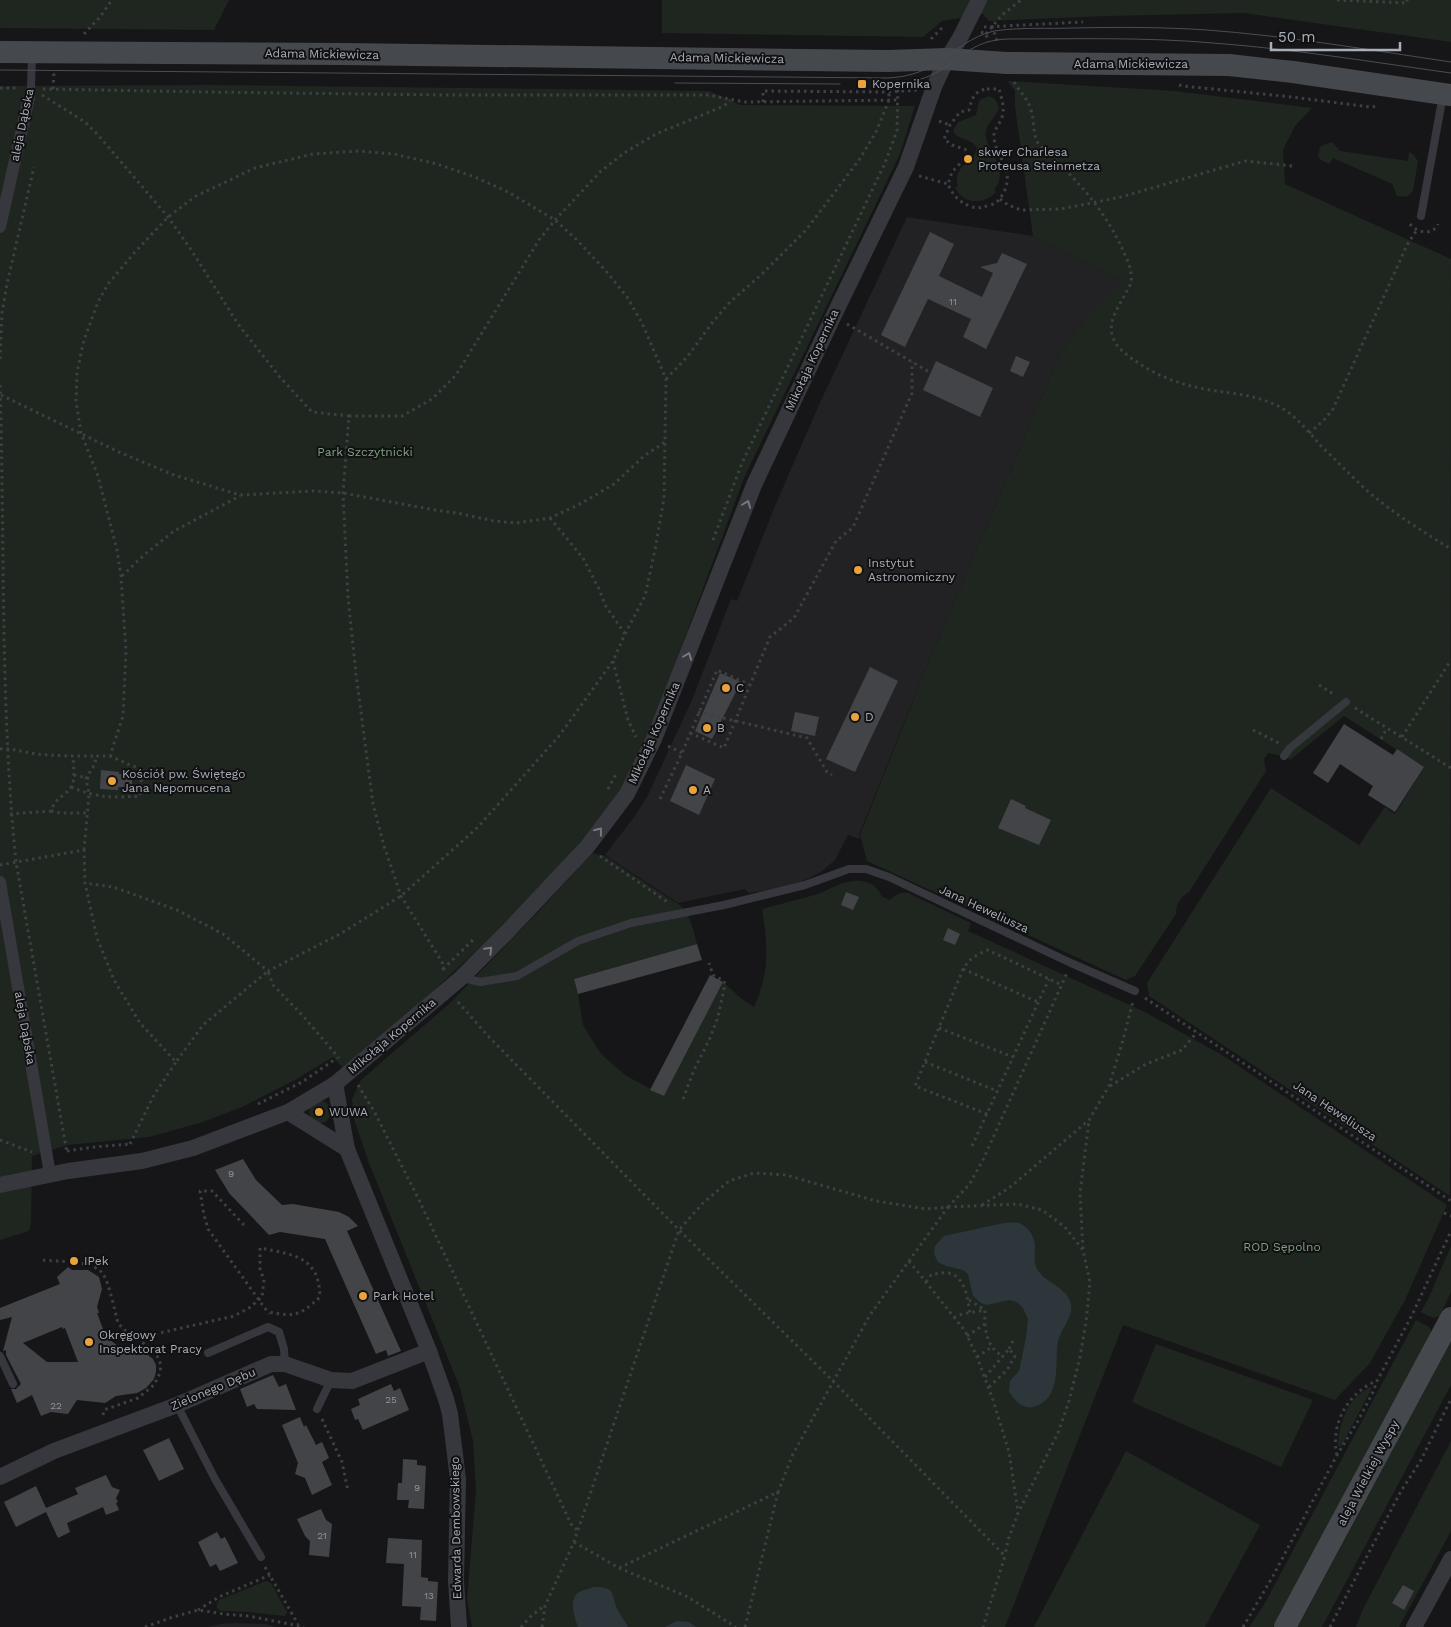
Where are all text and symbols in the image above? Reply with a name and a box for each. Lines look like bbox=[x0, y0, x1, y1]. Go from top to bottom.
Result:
scale bar bbox=[1271, 20, 1400, 52]
text: 50 m bbox=[1278, 28, 1315, 46]
street label: Adama Mickiewicza bbox=[265, 46, 379, 62]
street label: Adama Mickiewicza bbox=[670, 50, 784, 66]
street label: Adama Mickiewicza bbox=[1074, 57, 1188, 71]
place label: Kopernika bbox=[872, 77, 930, 91]
marker: Kopernika bbox=[856, 78, 868, 90]
street label: aleja Dąbska bbox=[7, 87, 37, 163]
place label: skwer Charlesa Proteusa Steinmetza bbox=[978, 145, 1100, 173]
marker: skwer Charlesa Proteusa Steinmetza bbox=[962, 153, 974, 165]
house number: 11 bbox=[949, 296, 957, 307]
street label: Mikołaja Kopernika bbox=[782, 307, 842, 413]
park label: Park Szczytnicki bbox=[317, 445, 413, 459]
one-way arrow bbox=[741, 500, 751, 509]
place label: Instytut Astronomiczny bbox=[868, 556, 956, 584]
marker: Instytut Astronomiczny bbox=[852, 564, 864, 576]
one-way arrow bbox=[682, 652, 692, 660]
street label: Mikołaja Kopernika bbox=[625, 680, 683, 786]
place label: C bbox=[736, 681, 744, 695]
marker: C bbox=[720, 682, 732, 694]
place label: D bbox=[865, 710, 874, 724]
marker: D bbox=[849, 711, 861, 723]
place label: B bbox=[717, 721, 725, 735]
marker: B bbox=[701, 722, 713, 734]
place label: Kościół pw. Świętego Jana Nepomucena bbox=[122, 767, 245, 795]
marker: Kościół pw. Świętego Jana Nepomucena bbox=[106, 775, 118, 787]
place label: A bbox=[703, 783, 711, 797]
marker: A bbox=[687, 784, 699, 796]
one-way arrow bbox=[594, 828, 602, 837]
street label: Jana Heweliusza bbox=[937, 882, 1031, 936]
one-way arrow bbox=[483, 947, 492, 956]
street label: aleja Dąbska bbox=[12, 990, 38, 1066]
street label: Mikołaja Kopernika bbox=[345, 995, 439, 1077]
street label: Jana Heweliusza bbox=[1291, 1078, 1379, 1144]
place label: WUWA bbox=[329, 1105, 368, 1119]
marker: WUWA bbox=[313, 1106, 325, 1118]
house number: 9 bbox=[228, 1168, 234, 1179]
park label: ROD Sępolno bbox=[1243, 1240, 1321, 1254]
place label: IPek bbox=[84, 1254, 109, 1268]
marker: IPek bbox=[68, 1255, 80, 1267]
place label: Park Hotel bbox=[373, 1289, 434, 1303]
marker: Park Hotel bbox=[357, 1290, 369, 1302]
place label: Okręgowy Inspektorat Pracy bbox=[99, 1328, 202, 1356]
marker: Okręgowy Inspektorat Pracy bbox=[83, 1336, 95, 1348]
street label: Zielonego Dębu bbox=[168, 1365, 258, 1413]
house number: 25 bbox=[385, 1394, 397, 1405]
house number: 22 bbox=[50, 1400, 62, 1411]
street label: aleja Wielkiej Wyspy bbox=[1334, 1417, 1402, 1528]
street label: Edwarda Dembowskiego bbox=[448, 1457, 464, 1599]
house number: 9 bbox=[414, 1482, 420, 1493]
house number: 21 bbox=[317, 1530, 327, 1541]
house number: 11 bbox=[409, 1549, 417, 1560]
house number: 13 bbox=[424, 1590, 434, 1601]

